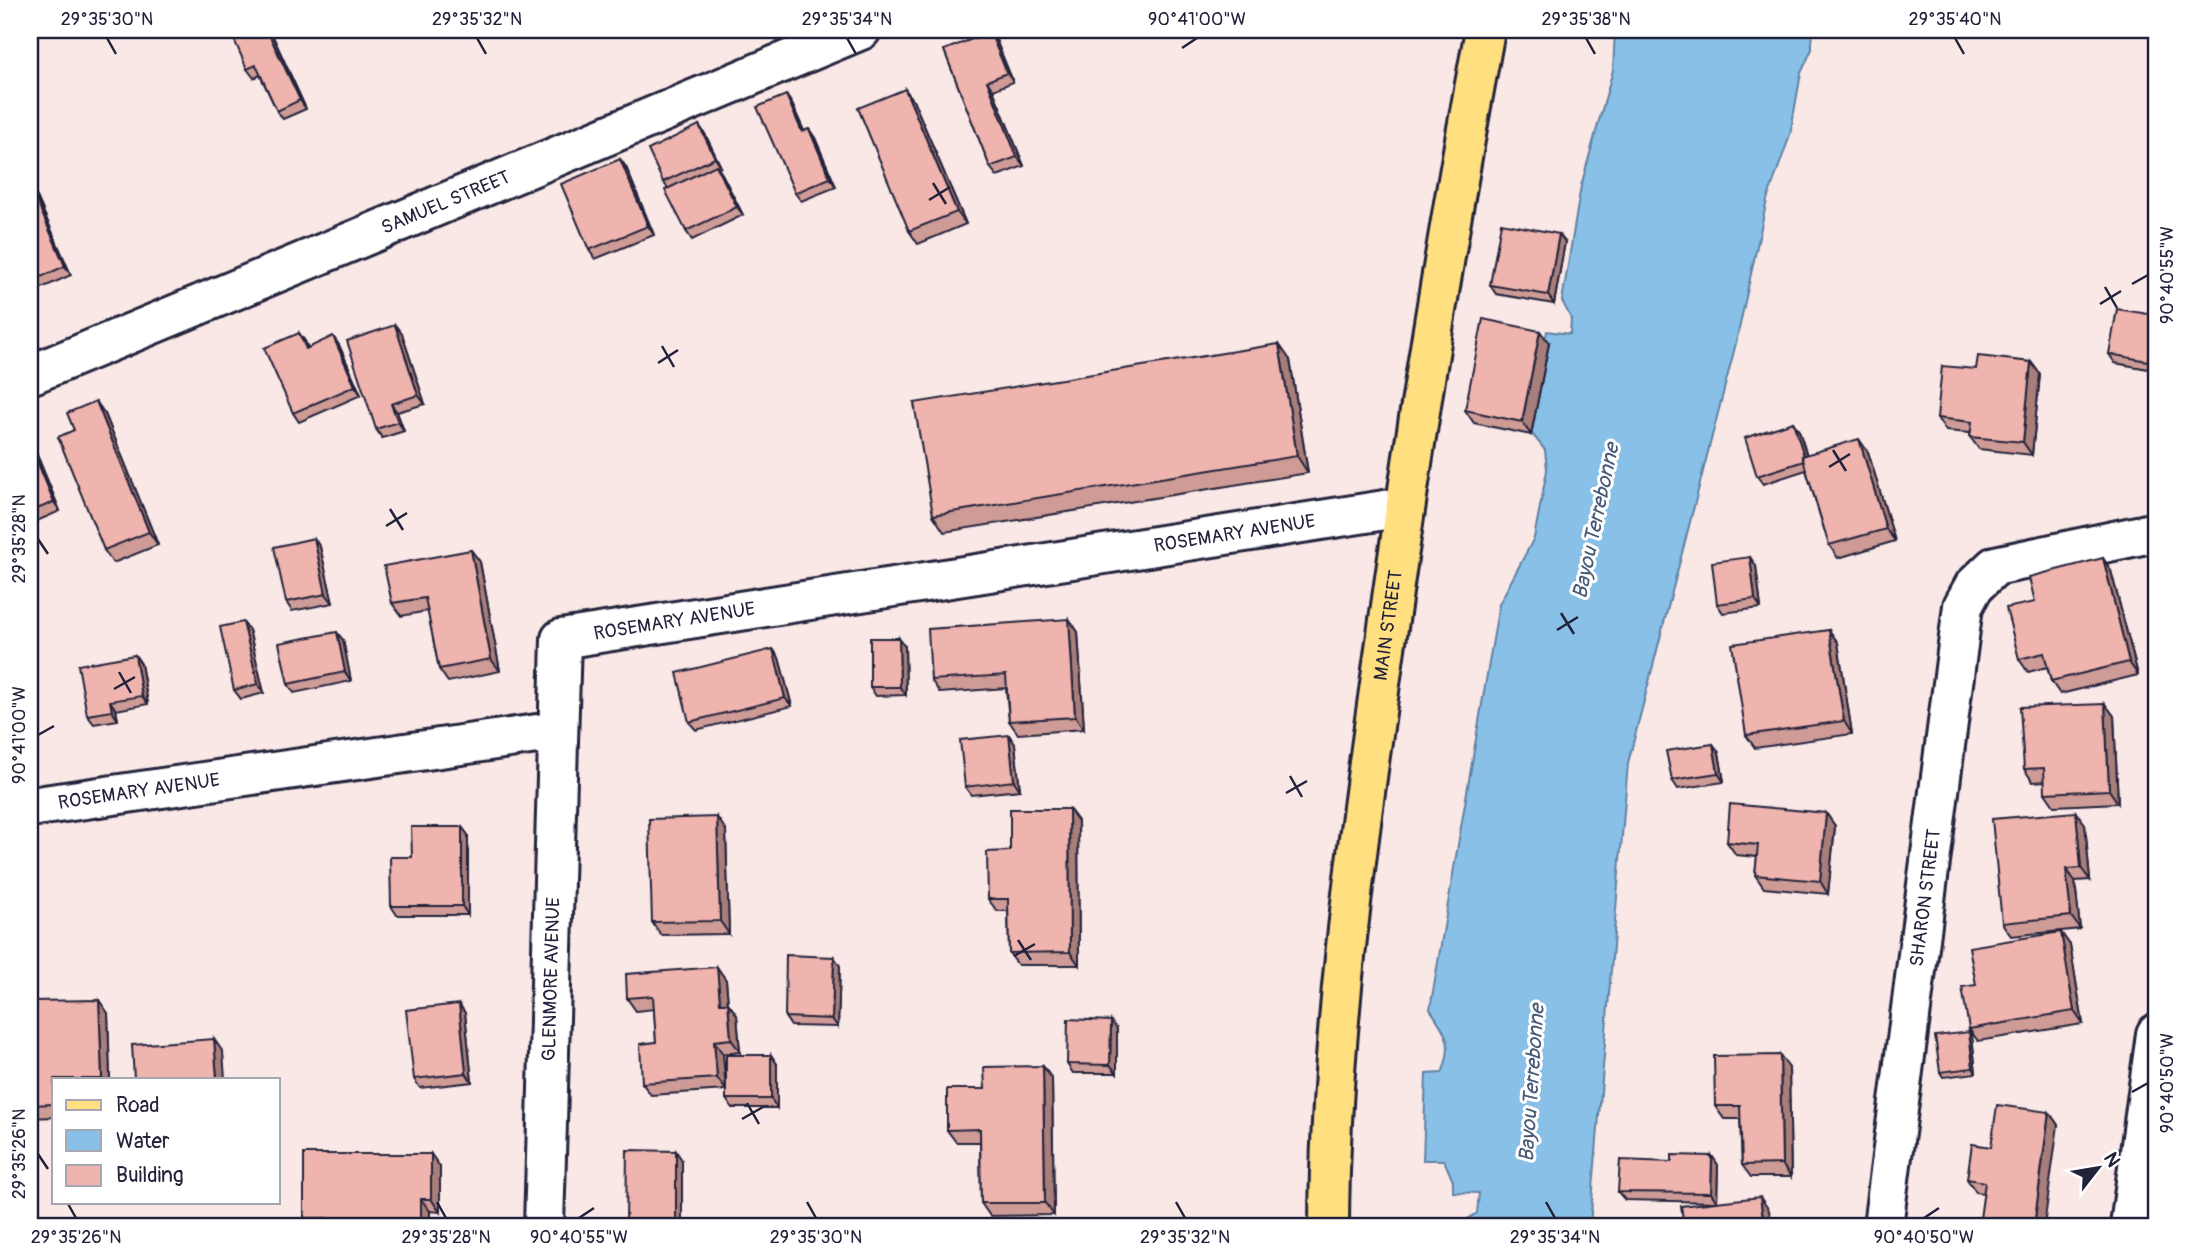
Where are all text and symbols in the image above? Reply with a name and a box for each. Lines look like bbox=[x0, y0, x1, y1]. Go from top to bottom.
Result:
text: 29°35'30"N bbox=[61, 8, 153, 31]
text: 29°35'32"N bbox=[432, 8, 522, 31]
text: 29°35'34"N bbox=[802, 8, 892, 31]
text: 90°41'00"W bbox=[1148, 8, 1246, 31]
text: 29°35'38"N bbox=[1541, 8, 1631, 31]
text: 29°35'40"N bbox=[1909, 8, 2001, 31]
street label: SAMUEL STREET bbox=[378, 165, 514, 240]
text: 90°40'55"W bbox=[2156, 226, 2179, 324]
water label: Bayou Terrebonne bbox=[1566, 438, 1626, 601]
text: 29°35'28"N bbox=[8, 494, 31, 584]
street label: ROSEMARY AVENUE bbox=[1152, 509, 1317, 558]
street label: MAIN STREET bbox=[1369, 569, 1408, 682]
street label: ROSEMARY AVENUE bbox=[592, 597, 757, 646]
text: 90°41'00"W bbox=[8, 686, 31, 784]
street label: ROSEMARY AVENUE bbox=[56, 768, 221, 815]
street label: SHARON STREET bbox=[1905, 828, 1946, 968]
street label: GLENMORE AVENUE bbox=[537, 897, 566, 1061]
water label: Bayou Terrebonne bbox=[1513, 1001, 1551, 1163]
text: 90°40'50"W bbox=[2156, 1033, 2179, 1133]
legend bbox=[52, 1078, 280, 1204]
text: Road bbox=[116, 1092, 160, 1119]
text: 29°35'26"N bbox=[8, 1109, 31, 1199]
text: Water bbox=[116, 1128, 170, 1155]
north arrow bbox=[2064, 1134, 2134, 1204]
text: N bbox=[2098, 1148, 2125, 1172]
text: Building bbox=[116, 1162, 183, 1189]
text: 29°35'26"N bbox=[31, 1226, 121, 1249]
text: 29°35'28"N bbox=[401, 1226, 491, 1249]
text: 90°40'55"W bbox=[530, 1226, 628, 1249]
text: 29°35'30"N bbox=[770, 1226, 862, 1249]
text: 29°35'32"N bbox=[1140, 1226, 1230, 1249]
text: 29°35'34"N bbox=[1510, 1226, 1600, 1249]
text: 90°40'50"W bbox=[1874, 1226, 1974, 1249]

